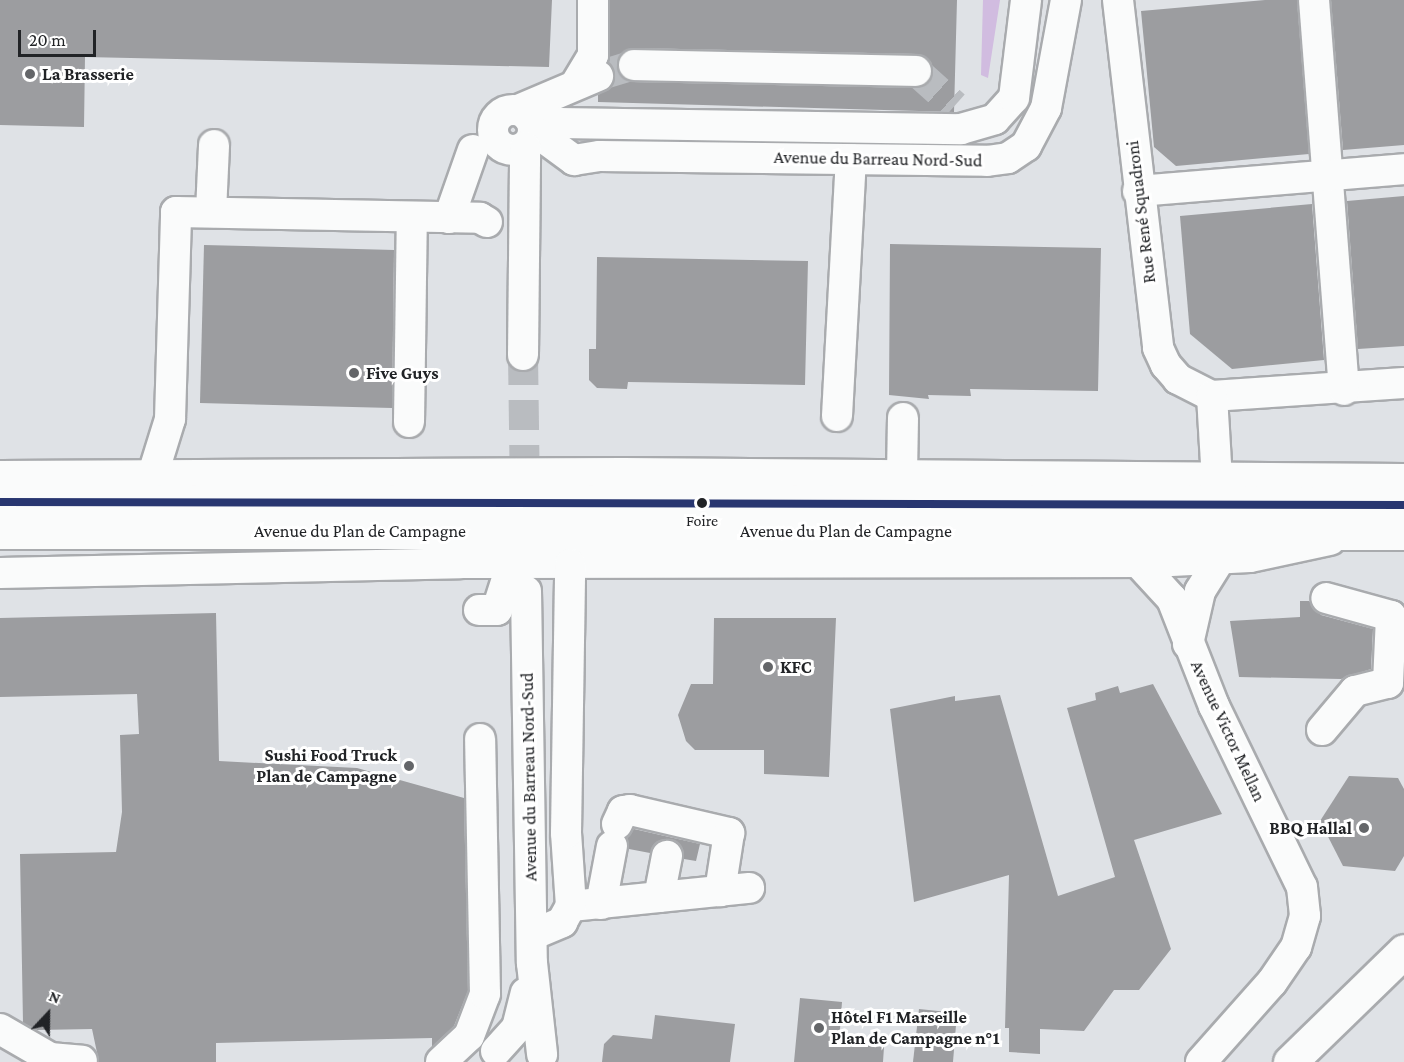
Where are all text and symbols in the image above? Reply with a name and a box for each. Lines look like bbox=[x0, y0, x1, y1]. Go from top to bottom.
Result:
scale bar bbox=[21, 18, 99, 56]
text: 20 m bbox=[29, 30, 66, 50]
place label: La Brasserie bbox=[42, 63, 134, 85]
marker: La Brasserie bbox=[23, 67, 37, 81]
street label: Rue René Squadroni bbox=[1122, 139, 1160, 285]
street label: Avenue du Barreau Nord-Sud bbox=[773, 146, 983, 172]
place label: Five Guys bbox=[366, 362, 439, 384]
marker: Five Guys bbox=[347, 366, 361, 380]
marker: Foire bbox=[696, 497, 708, 509]
place label: Foire bbox=[686, 511, 718, 531]
street label: Avenue du Plan de Campagne bbox=[254, 520, 466, 542]
street label: Avenue du Plan de Campagne bbox=[740, 520, 952, 542]
place label: KFC bbox=[780, 656, 812, 678]
street label: Avenue Victor Mellan bbox=[1186, 657, 1270, 805]
marker: KFC bbox=[761, 660, 775, 674]
street label: Avenue du Barreau Nord-Sud bbox=[516, 672, 542, 882]
place label: Sushi Food Truck Plan de Campagne bbox=[256, 745, 397, 788]
marker: Sushi Food Truck Plan de Campagne bbox=[402, 759, 416, 773]
place label: BBQ Hallal bbox=[1269, 817, 1352, 839]
marker: BBQ Hallal bbox=[1357, 821, 1371, 835]
north arrow bbox=[18, 984, 78, 1044]
text: N bbox=[47, 987, 63, 1007]
place label: Hôtel F1 Marseille Plan de Campagne n°1 bbox=[831, 1007, 999, 1050]
marker: Hôtel F1 Marseille Plan de Campagne n°1 bbox=[812, 1021, 826, 1035]

